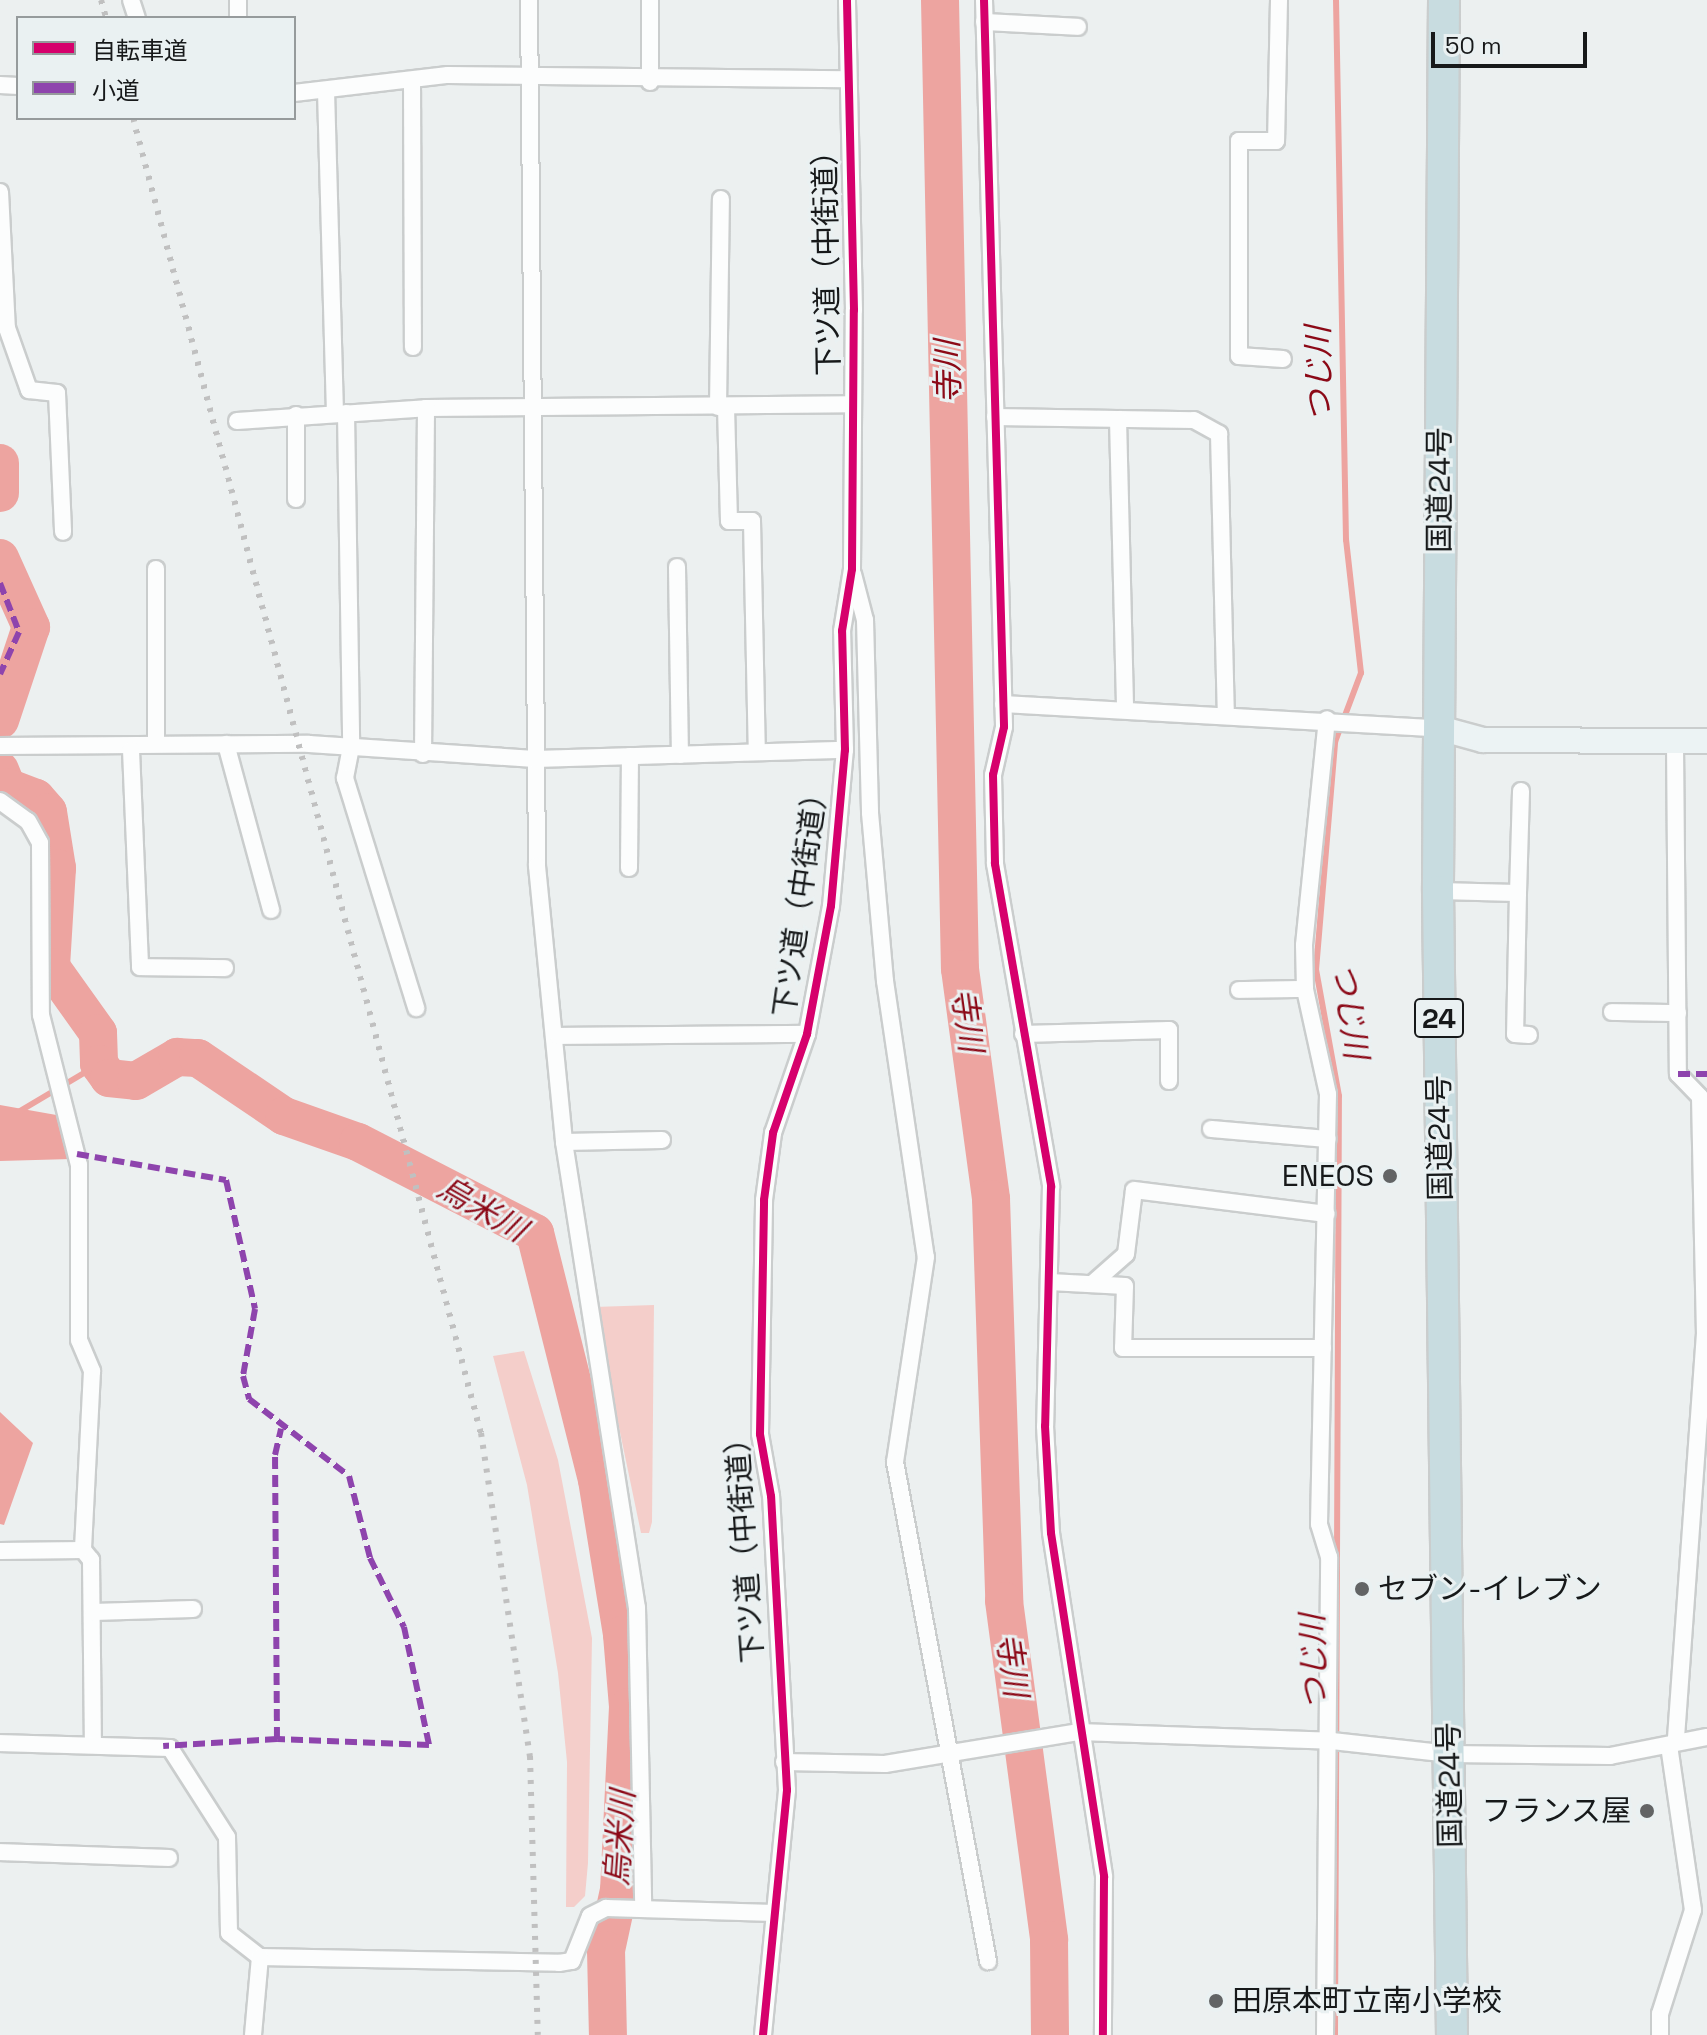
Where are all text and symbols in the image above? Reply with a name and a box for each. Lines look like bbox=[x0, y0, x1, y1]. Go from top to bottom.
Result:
legend bbox=[16, 16, 296, 120]
scale bar bbox=[1435, 16, 1591, 66]
text: 50 m bbox=[1445, 30, 1502, 61]
text: 自転車道 bbox=[92, 35, 188, 66]
text: 小道 bbox=[92, 75, 140, 106]
street label: 下ツ道（中街道） bbox=[807, 136, 847, 376]
water label: つじ川 bbox=[1299, 326, 1339, 422]
water label: 寺川 bbox=[928, 340, 968, 404]
street label: 国道24号 bbox=[1422, 427, 1458, 553]
street label: 下ツ道（中街道） bbox=[766, 777, 836, 1019]
water label: つじ川 bbox=[1324, 961, 1376, 1061]
water label: 寺川 bbox=[944, 986, 990, 1054]
road number: 24 bbox=[1413, 994, 1465, 1042]
street label: 国道24号 bbox=[1421, 1075, 1459, 1201]
place label: ENEOS bbox=[1282, 1158, 1374, 1194]
marker: ENEOS bbox=[1381, 1167, 1399, 1185]
water label: 烏米川 bbox=[431, 1168, 533, 1250]
street label: 下ツ道（中街道） bbox=[719, 1422, 771, 1664]
place label: セブン-イレブン bbox=[1378, 1571, 1602, 1607]
marker: セブン-イレブン bbox=[1353, 1580, 1371, 1598]
water label: つじ川 bbox=[1293, 1613, 1335, 1711]
water label: 寺川 bbox=[989, 1631, 1035, 1699]
street label: 国道24号 bbox=[1431, 1722, 1469, 1848]
water label: 烏米川 bbox=[597, 1789, 643, 1887]
place label: フランス屋 bbox=[1481, 1793, 1631, 1829]
marker: フランス屋 bbox=[1638, 1802, 1656, 1820]
place label: 田原本町立南小学校 bbox=[1232, 1983, 1502, 2019]
marker: 田原本町立南小学校 bbox=[1207, 1992, 1225, 2010]

